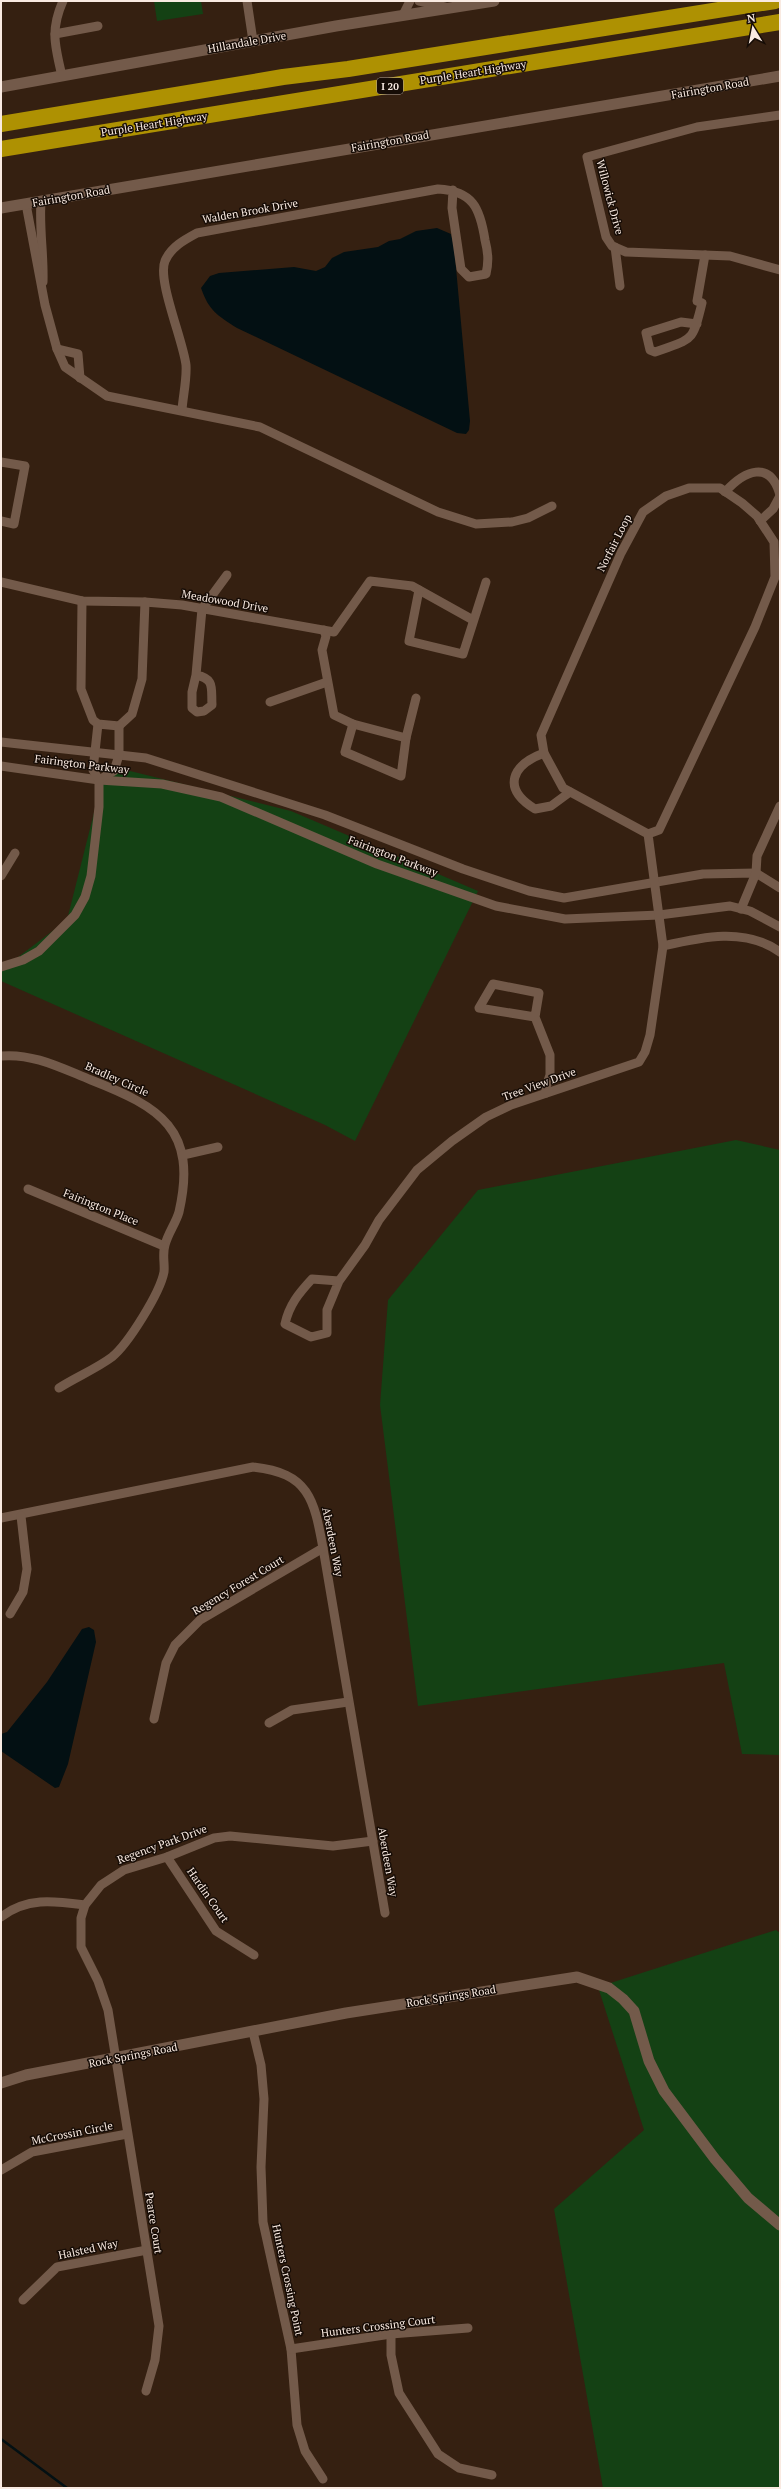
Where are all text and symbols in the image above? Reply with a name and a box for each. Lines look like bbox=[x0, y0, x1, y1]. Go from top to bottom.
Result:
north arrow bbox=[733, 8, 773, 48]
text: N bbox=[746, 10, 757, 26]
street label: Hillandale Drive bbox=[207, 28, 288, 56]
street label: Purple Heart Highway bbox=[419, 57, 528, 87]
street label: Fairington Road bbox=[670, 74, 750, 102]
road number: I 20 bbox=[377, 78, 403, 94]
street label: Purple Heart Highway bbox=[100, 109, 209, 139]
street label: Fairington Road bbox=[350, 127, 430, 155]
street label: Willowick Drive bbox=[593, 158, 627, 237]
street label: Fairington Road bbox=[31, 182, 111, 210]
street label: Walden Brook Drive bbox=[201, 196, 299, 226]
street label: Norfair Loop bbox=[594, 512, 634, 574]
street label: Meadowood Drive bbox=[181, 586, 270, 616]
street label: Fairington Parkway bbox=[34, 751, 131, 777]
street label: Fairington Parkway bbox=[346, 832, 440, 880]
street label: Bradley Circle bbox=[83, 1059, 151, 1099]
street label: Tree View Drive bbox=[500, 1064, 578, 1104]
street label: Fairington Place bbox=[61, 1186, 141, 1229]
street label: Aberdeen Way bbox=[319, 1506, 347, 1578]
street label: Regency Forest Court bbox=[190, 1552, 286, 1618]
street label: Regency Park Drive bbox=[115, 1821, 209, 1867]
street label: Aberdeen Way bbox=[375, 1826, 401, 1898]
street label: Hardin Court bbox=[184, 1865, 232, 1925]
street label: Rock Springs Road bbox=[405, 1982, 497, 2010]
street label: Rock Springs Road bbox=[87, 2040, 179, 2070]
street label: McCrossin Circle bbox=[30, 2118, 114, 2148]
street label: Pearce Court bbox=[142, 2191, 166, 2255]
street label: Hunters Crossing Point bbox=[269, 2223, 307, 2337]
street label: Halsted Way bbox=[57, 2236, 120, 2262]
street label: Hunters Crossing Court bbox=[320, 2312, 436, 2340]

